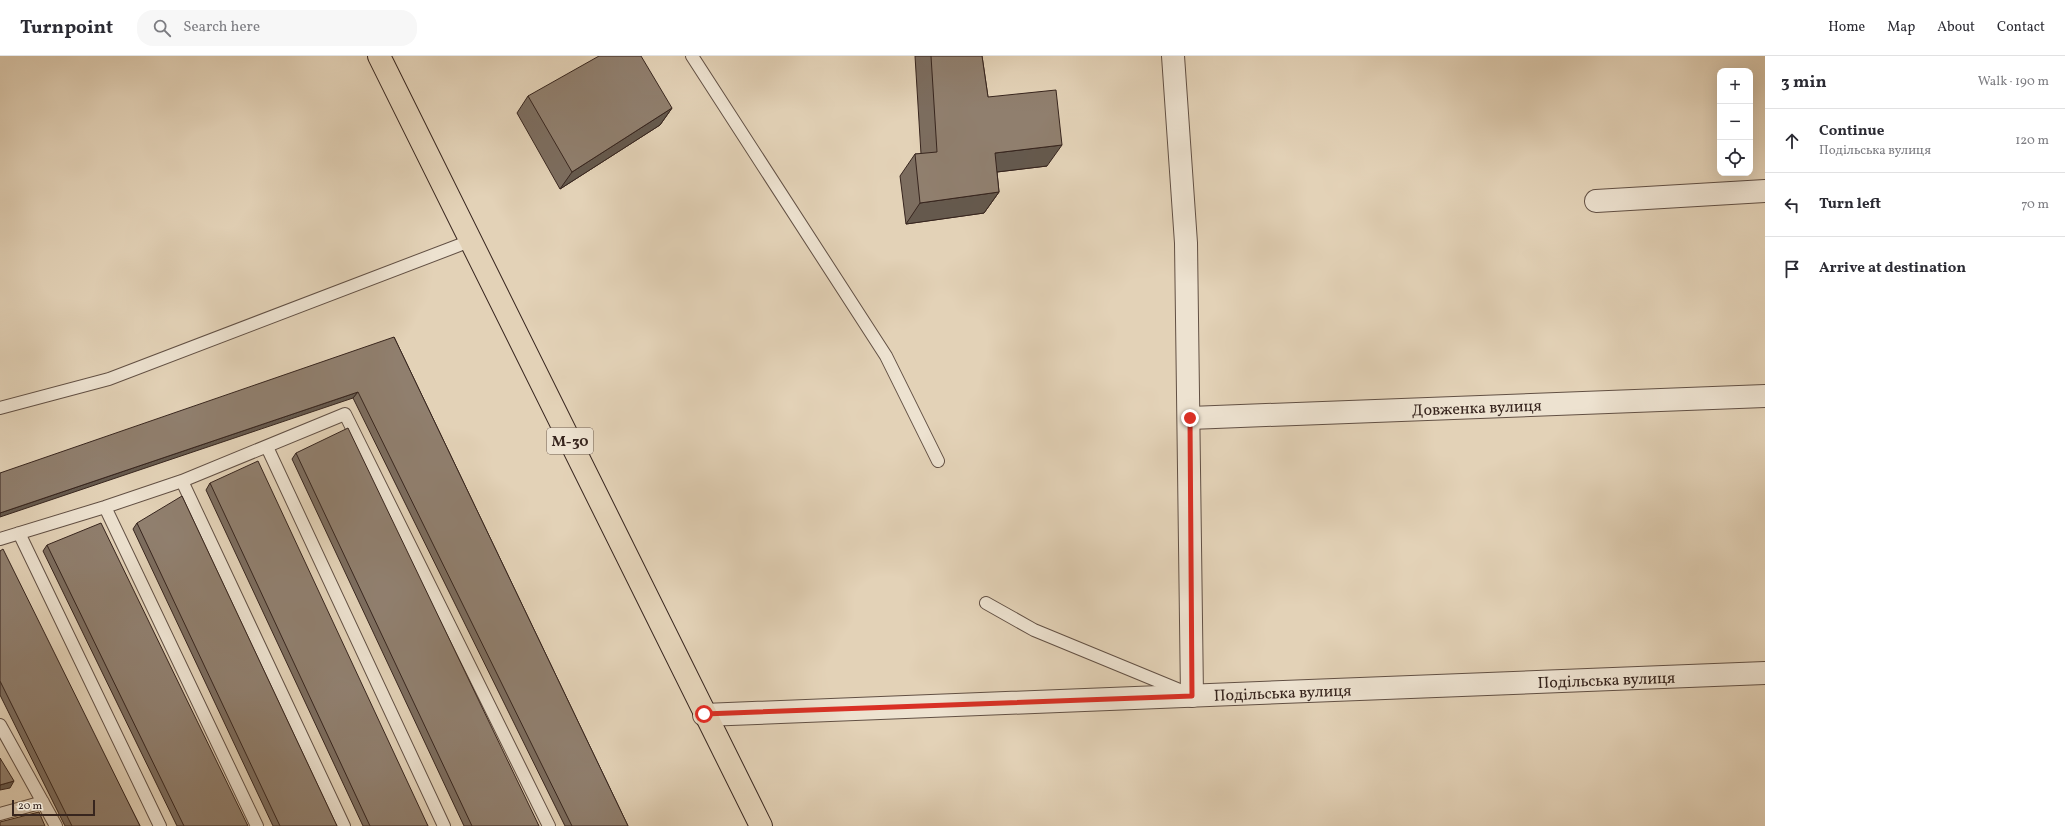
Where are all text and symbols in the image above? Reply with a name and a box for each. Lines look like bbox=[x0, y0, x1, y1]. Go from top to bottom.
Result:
search box bbox=[137, 10, 417, 46]
text: Turnpoint bbox=[20, 15, 113, 41]
icon: search bbox=[151, 17, 173, 39]
text: Search here bbox=[183, 17, 260, 38]
text: Home bbox=[1828, 18, 1865, 37]
text: Map bbox=[1887, 18, 1915, 37]
text: About bbox=[1937, 18, 1975, 37]
text: Contact bbox=[1997, 18, 2045, 37]
map controls bbox=[1717, 68, 1753, 176]
button: + bbox=[1717, 68, 1753, 104]
text: 3 min bbox=[1781, 71, 1827, 94]
text: Walk · 190 m bbox=[1978, 73, 2049, 91]
button: − bbox=[1717, 104, 1753, 140]
text: Continue bbox=[1819, 121, 1884, 142]
icon: ahead bbox=[1781, 130, 1803, 152]
text: 120 m bbox=[2015, 132, 2049, 150]
button: locate bbox=[1717, 140, 1753, 176]
text: Подільська вулиця bbox=[1819, 142, 1931, 160]
icon: left bbox=[1781, 194, 1803, 216]
text: Turn left bbox=[1819, 194, 1881, 215]
text: 70 m bbox=[2021, 196, 2049, 214]
icon: arrive bbox=[1781, 258, 1803, 280]
text: Arrive at destination bbox=[1819, 258, 1966, 279]
street label: Довженка вулиця bbox=[1412, 396, 1542, 423]
route end bbox=[1181, 409, 1199, 427]
road number: М-30 bbox=[547, 428, 593, 454]
street label: Подільська вулиця bbox=[1537, 668, 1676, 695]
street label: Подільська вулиця bbox=[1213, 680, 1352, 708]
route start bbox=[695, 705, 713, 723]
scale bar bbox=[12, 798, 95, 817]
text: 20 m bbox=[18, 799, 42, 814]

